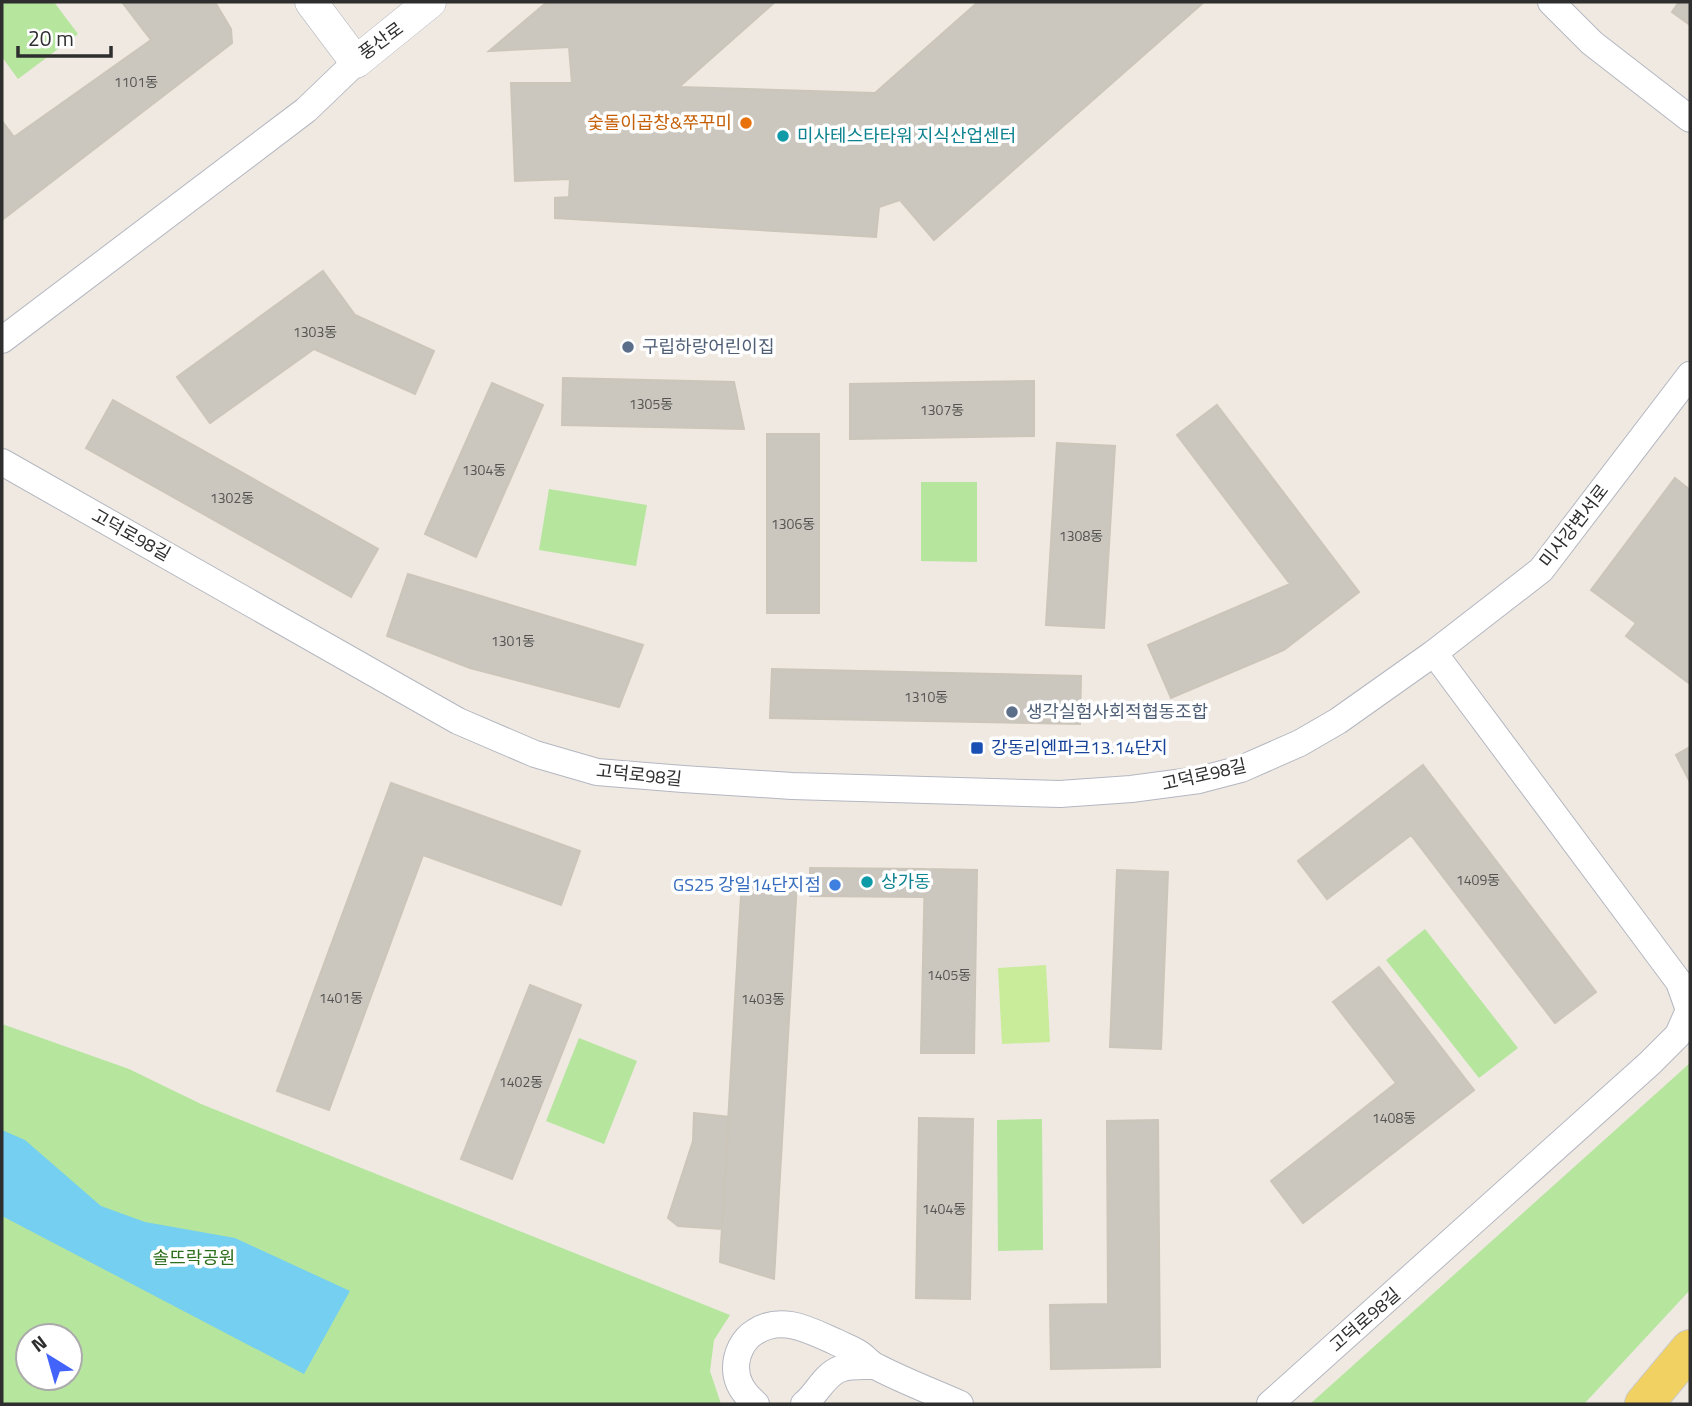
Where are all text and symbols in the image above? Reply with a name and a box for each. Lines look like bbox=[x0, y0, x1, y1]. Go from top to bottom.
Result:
scale bar bbox=[18, 14, 110, 58]
street label: 풍산로 bbox=[353, 15, 409, 66]
text: 20 m bbox=[28, 22, 74, 54]
house number: 1101동 bbox=[114, 71, 158, 92]
place label: 숯돌이곱창&쭈꾸미 bbox=[587, 109, 732, 136]
marker: 숯돌이곱창&쭈꾸미 bbox=[738, 115, 754, 131]
place label: 미사테스타타워 지식산업센터 bbox=[797, 122, 1016, 149]
marker: 미사테스타타워 지식산업센터 bbox=[775, 128, 791, 144]
house number: 1303동 bbox=[293, 321, 337, 342]
place label: 구립하랑어린이집 bbox=[642, 333, 774, 360]
marker: 구립하랑어린이집 bbox=[620, 339, 636, 355]
house number: 1305동 bbox=[629, 393, 673, 414]
house number: 1307동 bbox=[920, 399, 964, 420]
house number: 1304동 bbox=[462, 459, 506, 480]
street label: 미사강변서로 bbox=[1532, 478, 1615, 573]
house number: 1302동 bbox=[210, 487, 254, 508]
street label: 고덕로98길 bbox=[87, 502, 176, 567]
house number: 1306동 bbox=[771, 513, 815, 534]
house number: 1308동 bbox=[1059, 525, 1103, 546]
house number: 1301동 bbox=[491, 630, 535, 651]
house number: 1310동 bbox=[904, 686, 948, 707]
place label: 생각실험사회적협동조합 bbox=[1026, 698, 1208, 725]
marker: 생각실험사회적협동조합 bbox=[1004, 704, 1020, 720]
place label: 강동리엔파크13.14단지 bbox=[991, 734, 1168, 761]
marker: 강동리엔파크13.14단지 bbox=[969, 740, 985, 756]
street label: 고덕로98길 bbox=[1159, 752, 1249, 797]
street label: 고덕로98길 bbox=[595, 757, 683, 792]
place label: 상가동 bbox=[881, 868, 931, 895]
house number: 1409동 bbox=[1456, 869, 1500, 890]
place label: GS25 강일14단지점 bbox=[673, 871, 821, 898]
marker: 상가동 bbox=[859, 874, 875, 890]
marker: GS25 강일14단지점 bbox=[827, 877, 843, 893]
house number: 1405동 bbox=[927, 964, 971, 985]
house number: 1401동 bbox=[319, 987, 363, 1008]
house number: 1403동 bbox=[741, 988, 785, 1009]
house number: 1402동 bbox=[499, 1071, 543, 1092]
house number: 1408동 bbox=[1372, 1107, 1416, 1128]
house number: 1404동 bbox=[922, 1198, 966, 1219]
park label: 솔뜨락공원 bbox=[153, 1244, 235, 1271]
street label: 고덕로98길 bbox=[1323, 1281, 1406, 1358]
north arrow bbox=[14, 1322, 84, 1392]
text: N bbox=[24, 1327, 52, 1359]

